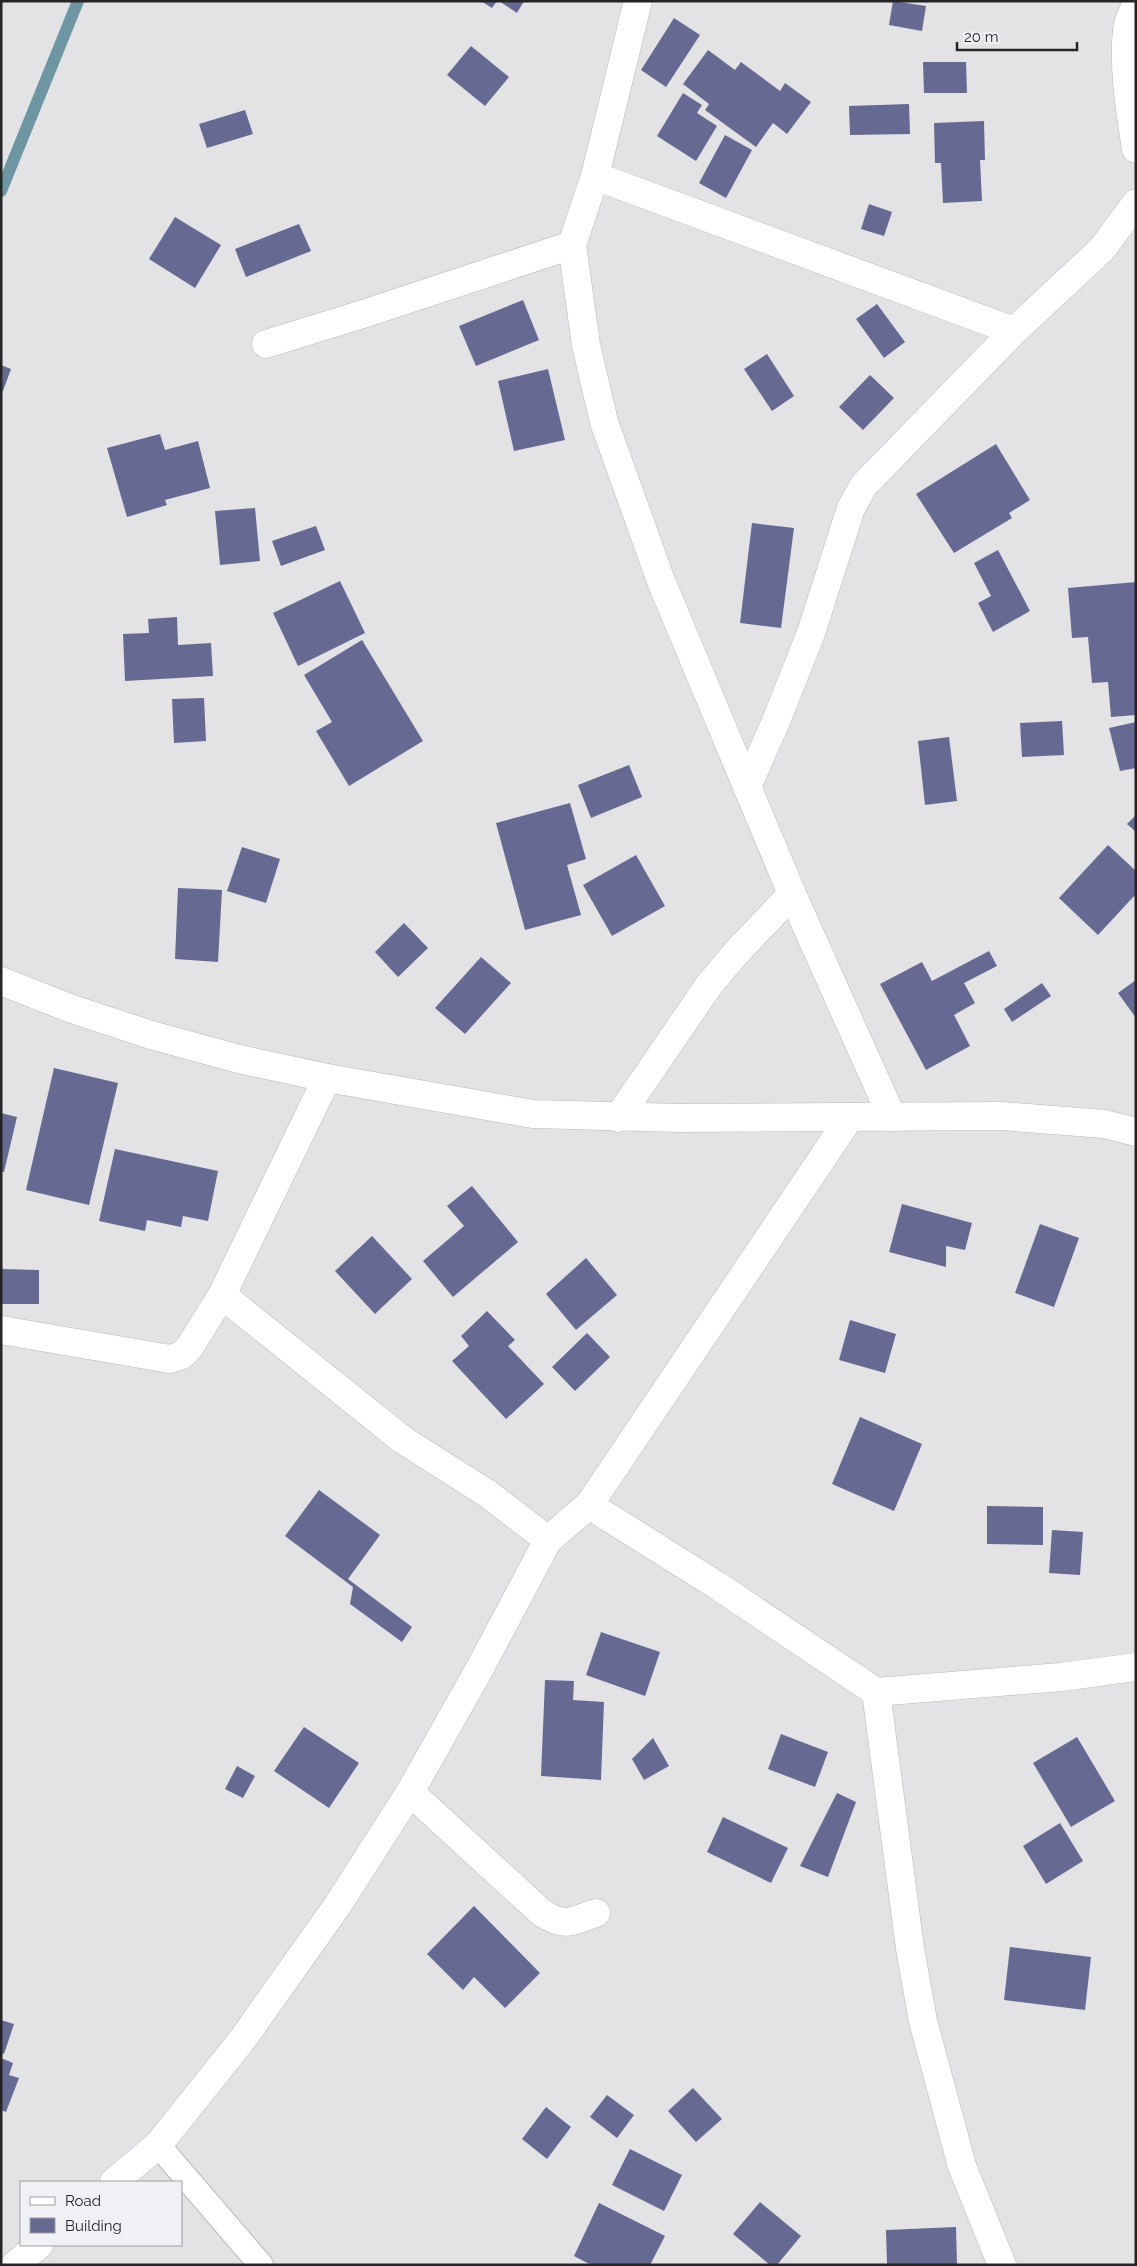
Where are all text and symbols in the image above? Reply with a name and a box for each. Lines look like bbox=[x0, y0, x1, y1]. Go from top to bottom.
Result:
scale bar bbox=[957, 20, 1077, 52]
text: 20 m bbox=[964, 28, 999, 46]
legend bbox=[20, 2181, 182, 2246]
text: Road bbox=[65, 2192, 101, 2210]
text: Building bbox=[65, 2217, 122, 2235]

